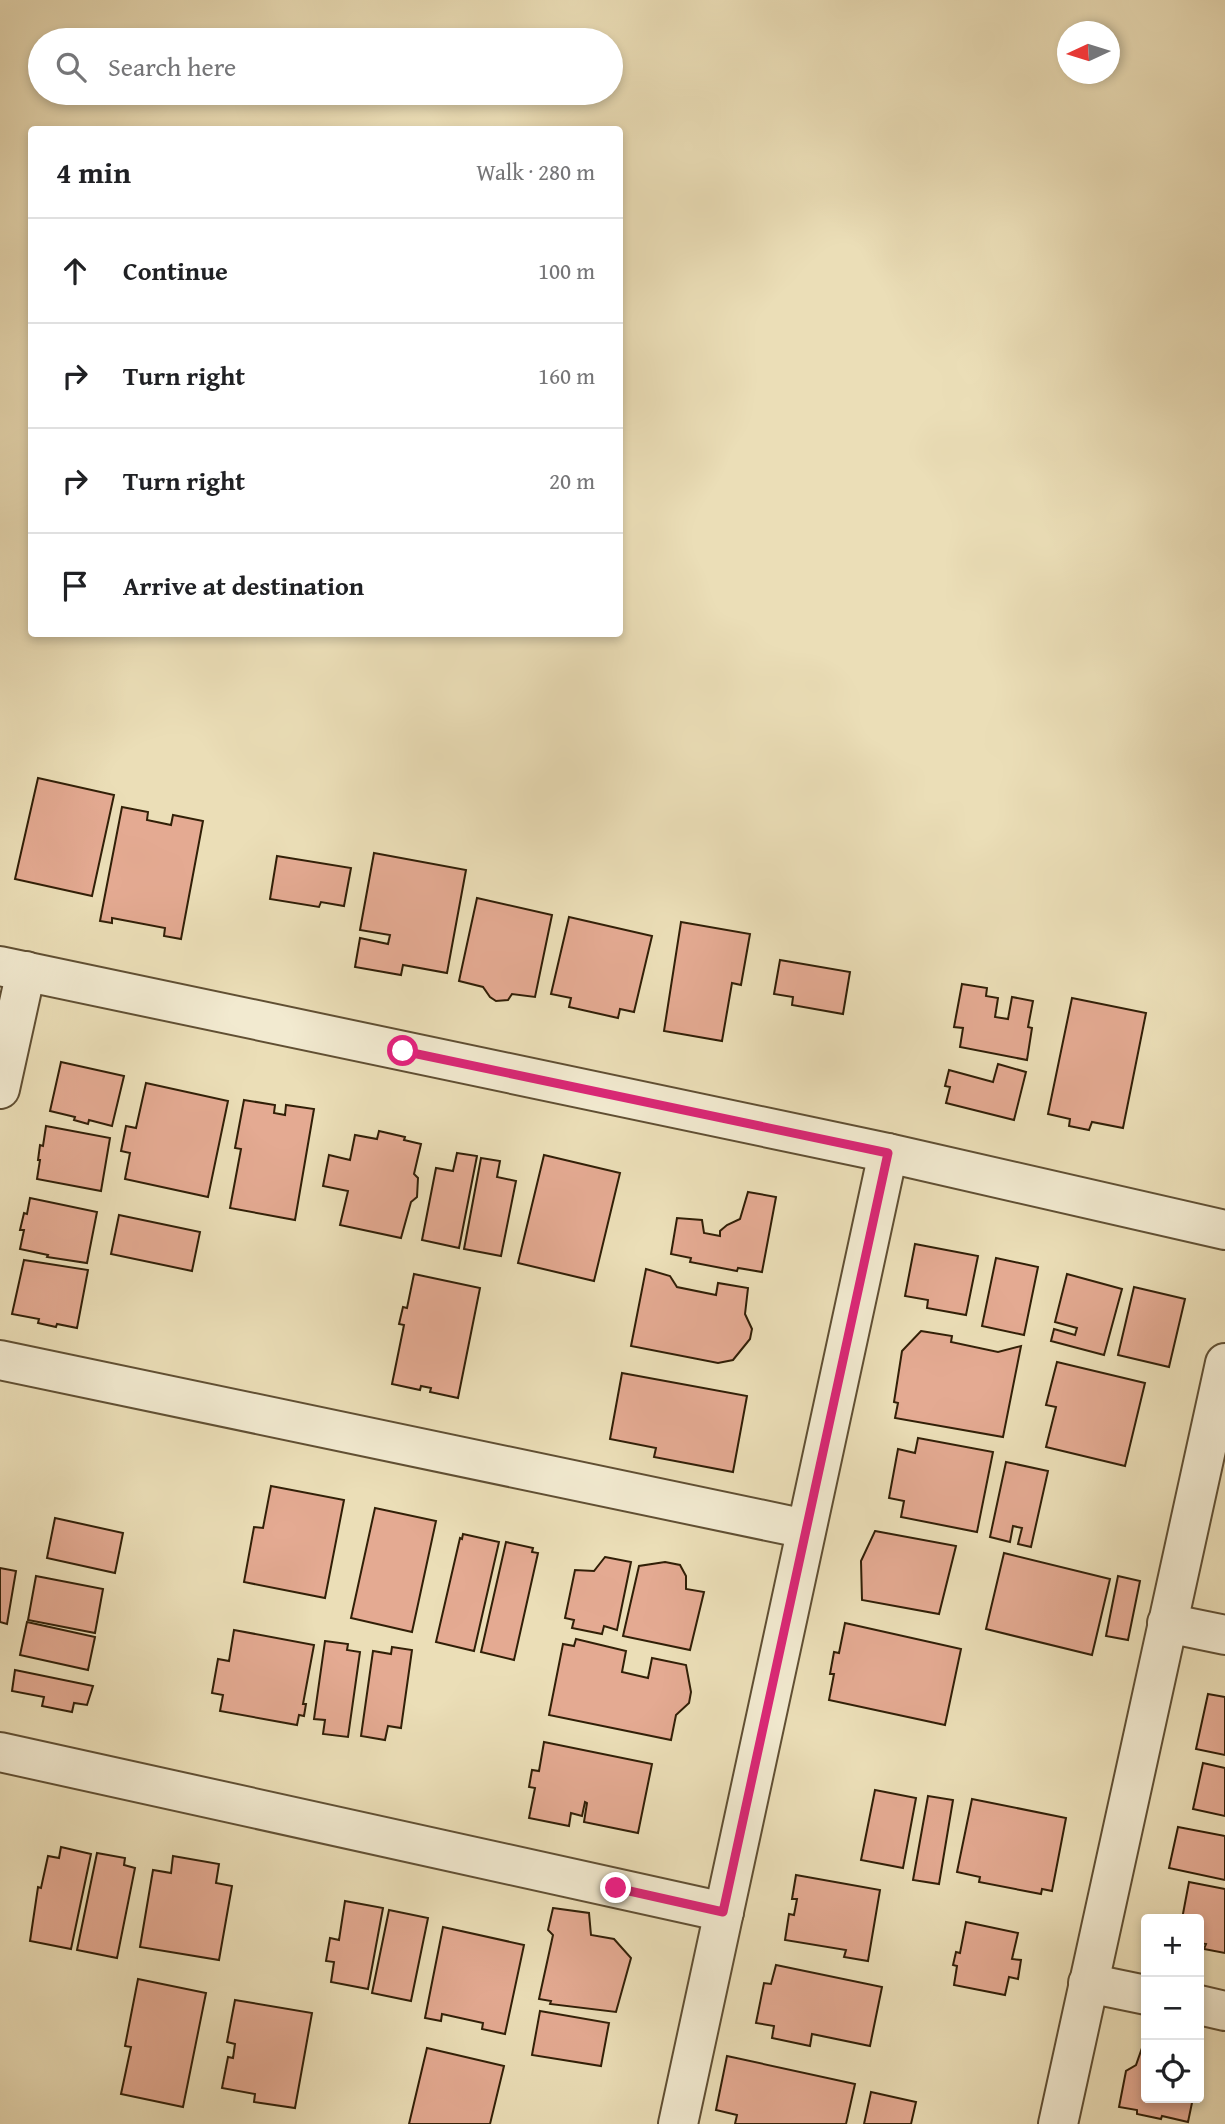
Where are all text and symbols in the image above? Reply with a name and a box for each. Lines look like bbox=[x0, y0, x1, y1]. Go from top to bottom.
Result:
north arrow bbox=[1057, 21, 1120, 84]
search box bbox=[28, 28, 623, 105]
text: Search here bbox=[108, 47, 236, 86]
icon: search bbox=[52, 48, 90, 86]
text: 4 min bbox=[56, 150, 131, 194]
text: Walk · 280 m bbox=[476, 155, 595, 188]
text: Continue bbox=[123, 251, 228, 290]
icon: ahead bbox=[56, 252, 94, 290]
text: 100 m bbox=[538, 254, 595, 287]
text: Turn right bbox=[123, 356, 245, 395]
icon: right bbox=[56, 357, 94, 395]
text: 160 m bbox=[538, 359, 595, 392]
text: Turn right bbox=[123, 461, 245, 500]
icon: right bbox=[56, 462, 94, 500]
text: 20 m bbox=[549, 464, 595, 497]
text: Arrive at destination bbox=[123, 566, 364, 605]
icon: arrive bbox=[56, 567, 94, 605]
route start bbox=[387, 1035, 418, 1066]
route end bbox=[600, 1872, 631, 1903]
map controls bbox=[1141, 1914, 1204, 2103]
button: + bbox=[1141, 1914, 1204, 1977]
button: − bbox=[1141, 1977, 1204, 2040]
button: locate bbox=[1141, 2040, 1204, 2103]

